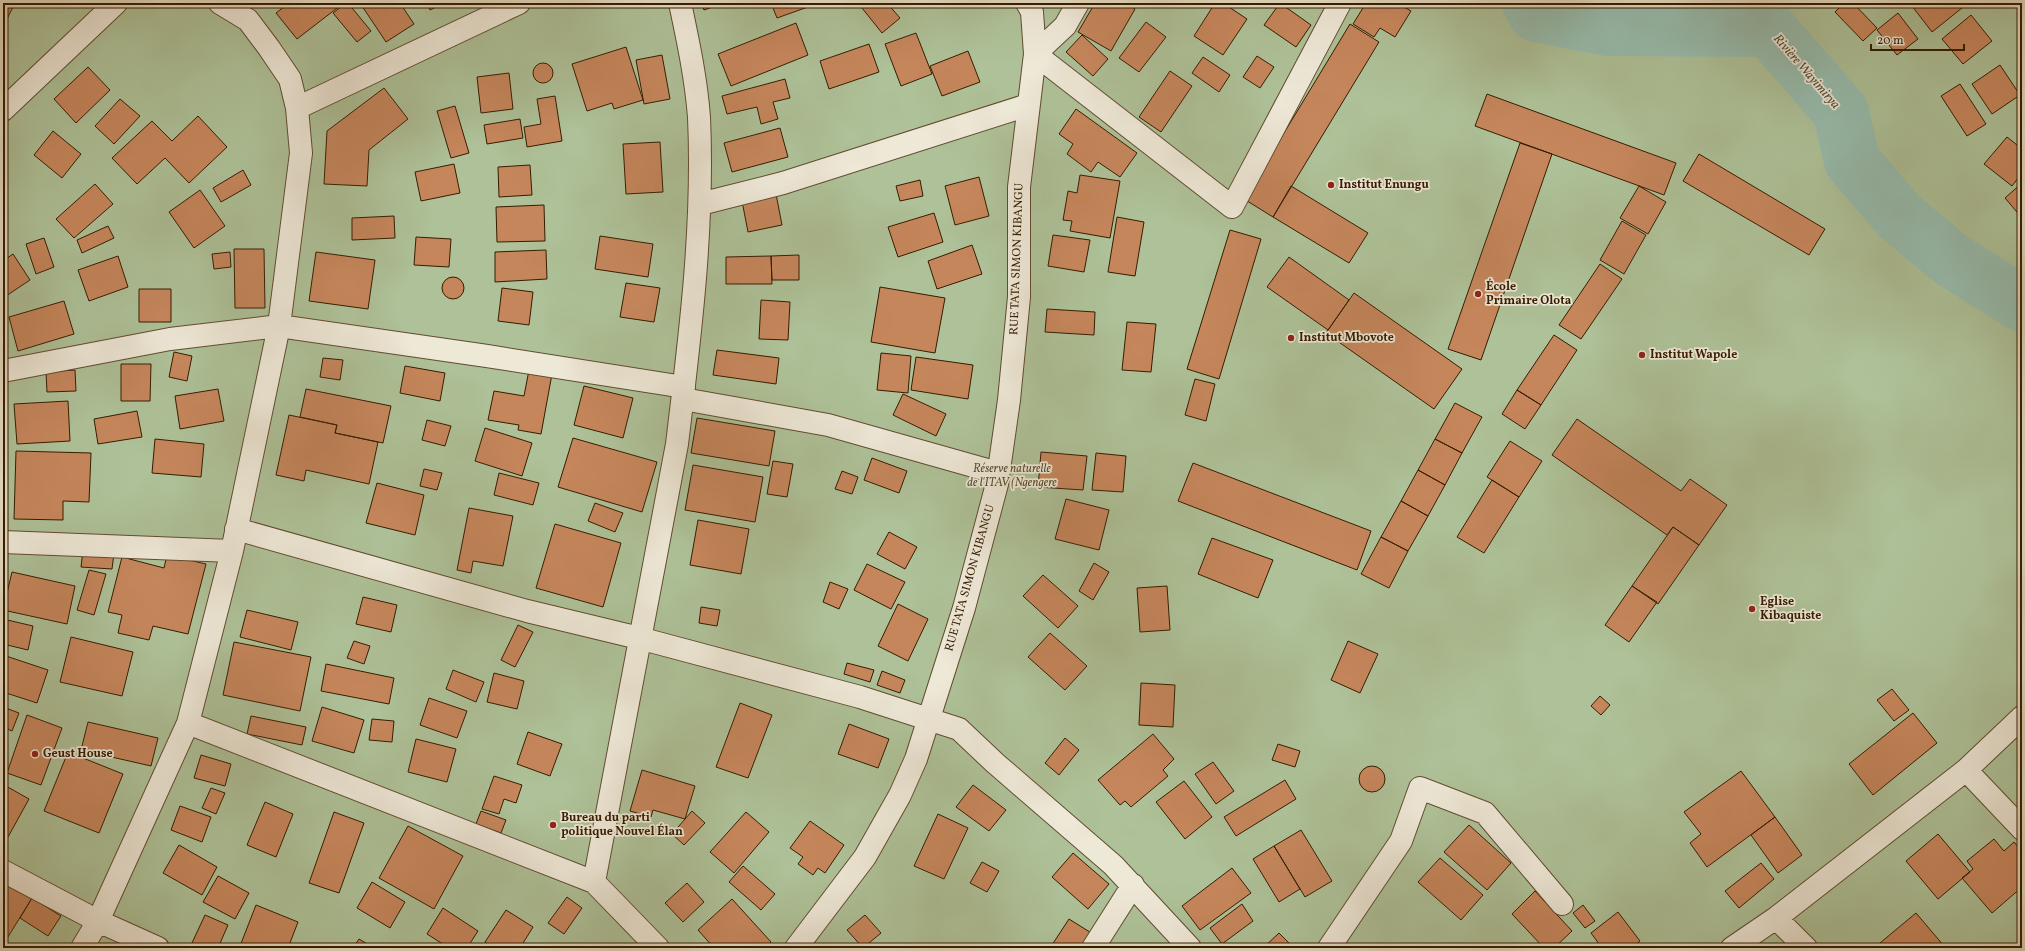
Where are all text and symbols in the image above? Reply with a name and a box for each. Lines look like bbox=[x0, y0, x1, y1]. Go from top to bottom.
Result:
scale bar bbox=[1871, 26, 1964, 52]
water label: Rivière Wayimirya bbox=[1768, 31, 1844, 113]
text: 20 m bbox=[1877, 33, 1904, 49]
place label: Institut Enungu bbox=[1339, 177, 1429, 193]
marker: Institut Enungu bbox=[1326, 180, 1336, 190]
street label: RUE TATA SIMON KIBANGU bbox=[1006, 183, 1028, 335]
place label: École Primaire Olota bbox=[1486, 278, 1572, 309]
marker: École Primaire Olota bbox=[1473, 289, 1483, 299]
place label: Institut Mbovote bbox=[1299, 330, 1394, 346]
marker: Institut Mbovote bbox=[1286, 333, 1296, 343]
place label: Institut Wapole bbox=[1650, 347, 1737, 363]
marker: Institut Wapole bbox=[1637, 350, 1647, 360]
park label: Réserve naturelle de l'ITAV (Ngengere bbox=[967, 461, 1057, 491]
street label: RUE TATA SIMON KIBANGU bbox=[941, 503, 999, 653]
place label: Eglise Kibaquiste bbox=[1760, 594, 1821, 624]
marker: Eglise Kibaquiste bbox=[1747, 604, 1757, 614]
place label: Geust House bbox=[43, 746, 113, 762]
marker: Geust House bbox=[30, 749, 40, 759]
place label: Bureau du parti politique Nouvel Élan bbox=[561, 810, 683, 840]
marker: Bureau du parti politique Nouvel Élan bbox=[548, 820, 558, 830]

